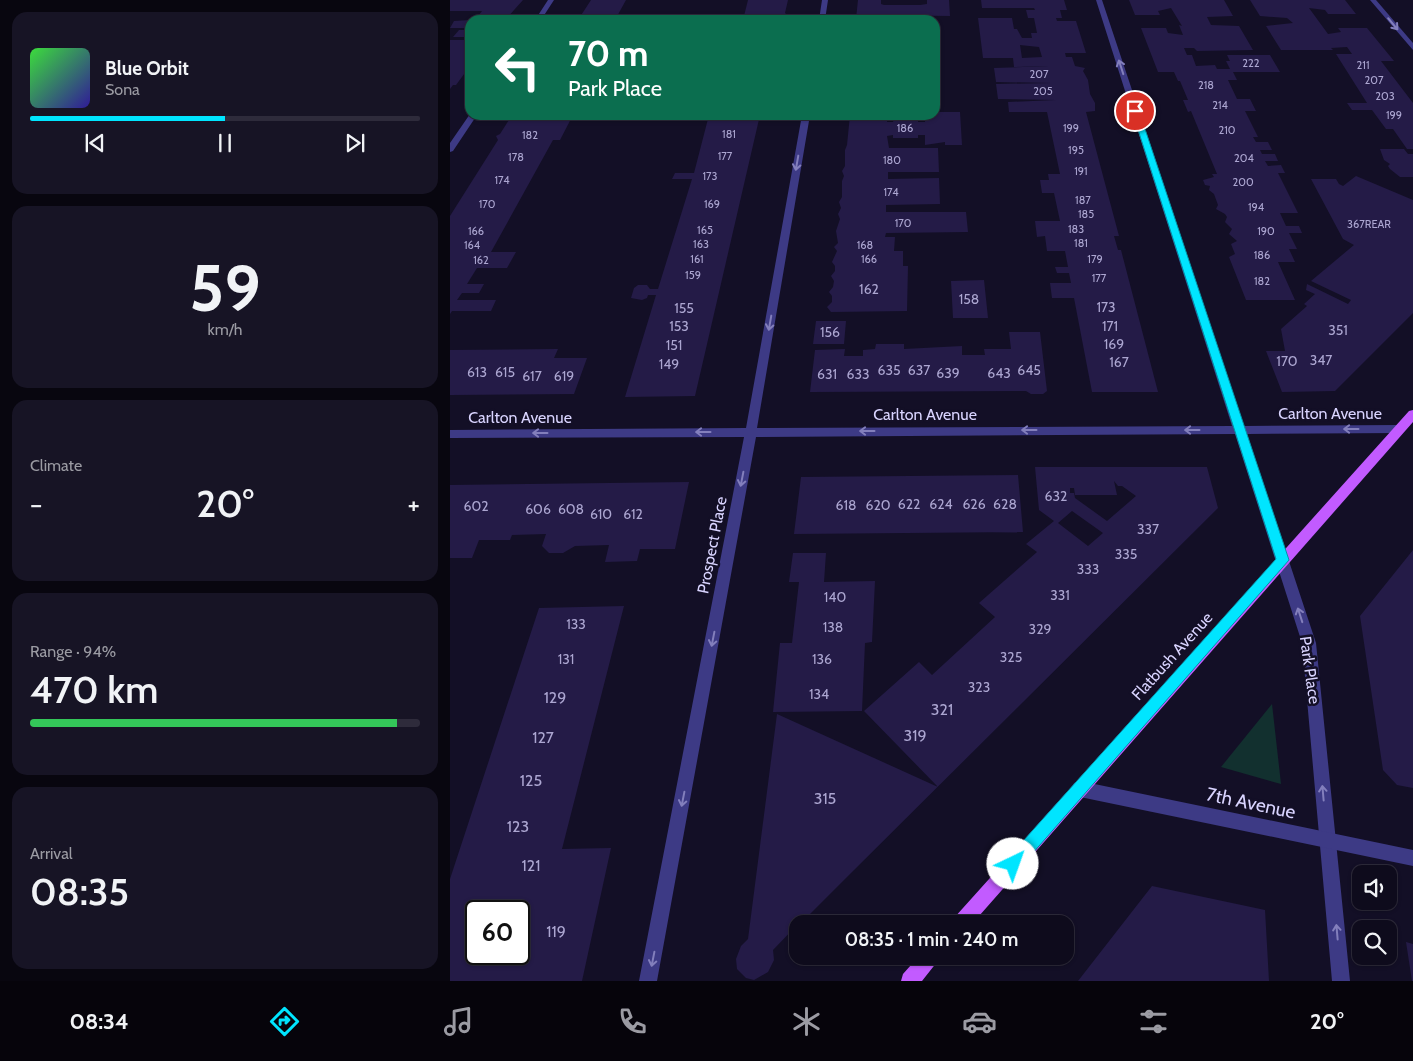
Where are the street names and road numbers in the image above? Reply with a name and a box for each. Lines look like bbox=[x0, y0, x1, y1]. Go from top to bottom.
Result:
street label: Carlton Avenue bbox=[1278, 404, 1382, 423]
street label: Carlton Avenue bbox=[873, 405, 977, 424]
street label: Carlton Avenue bbox=[468, 408, 572, 427]
street label: Prospect Place bbox=[693, 495, 731, 595]
street label: Flatbush Avenue bbox=[1127, 608, 1217, 704]
street label: Park Place bbox=[1296, 635, 1324, 705]
street label: 7th Avenue bbox=[1204, 782, 1298, 824]

